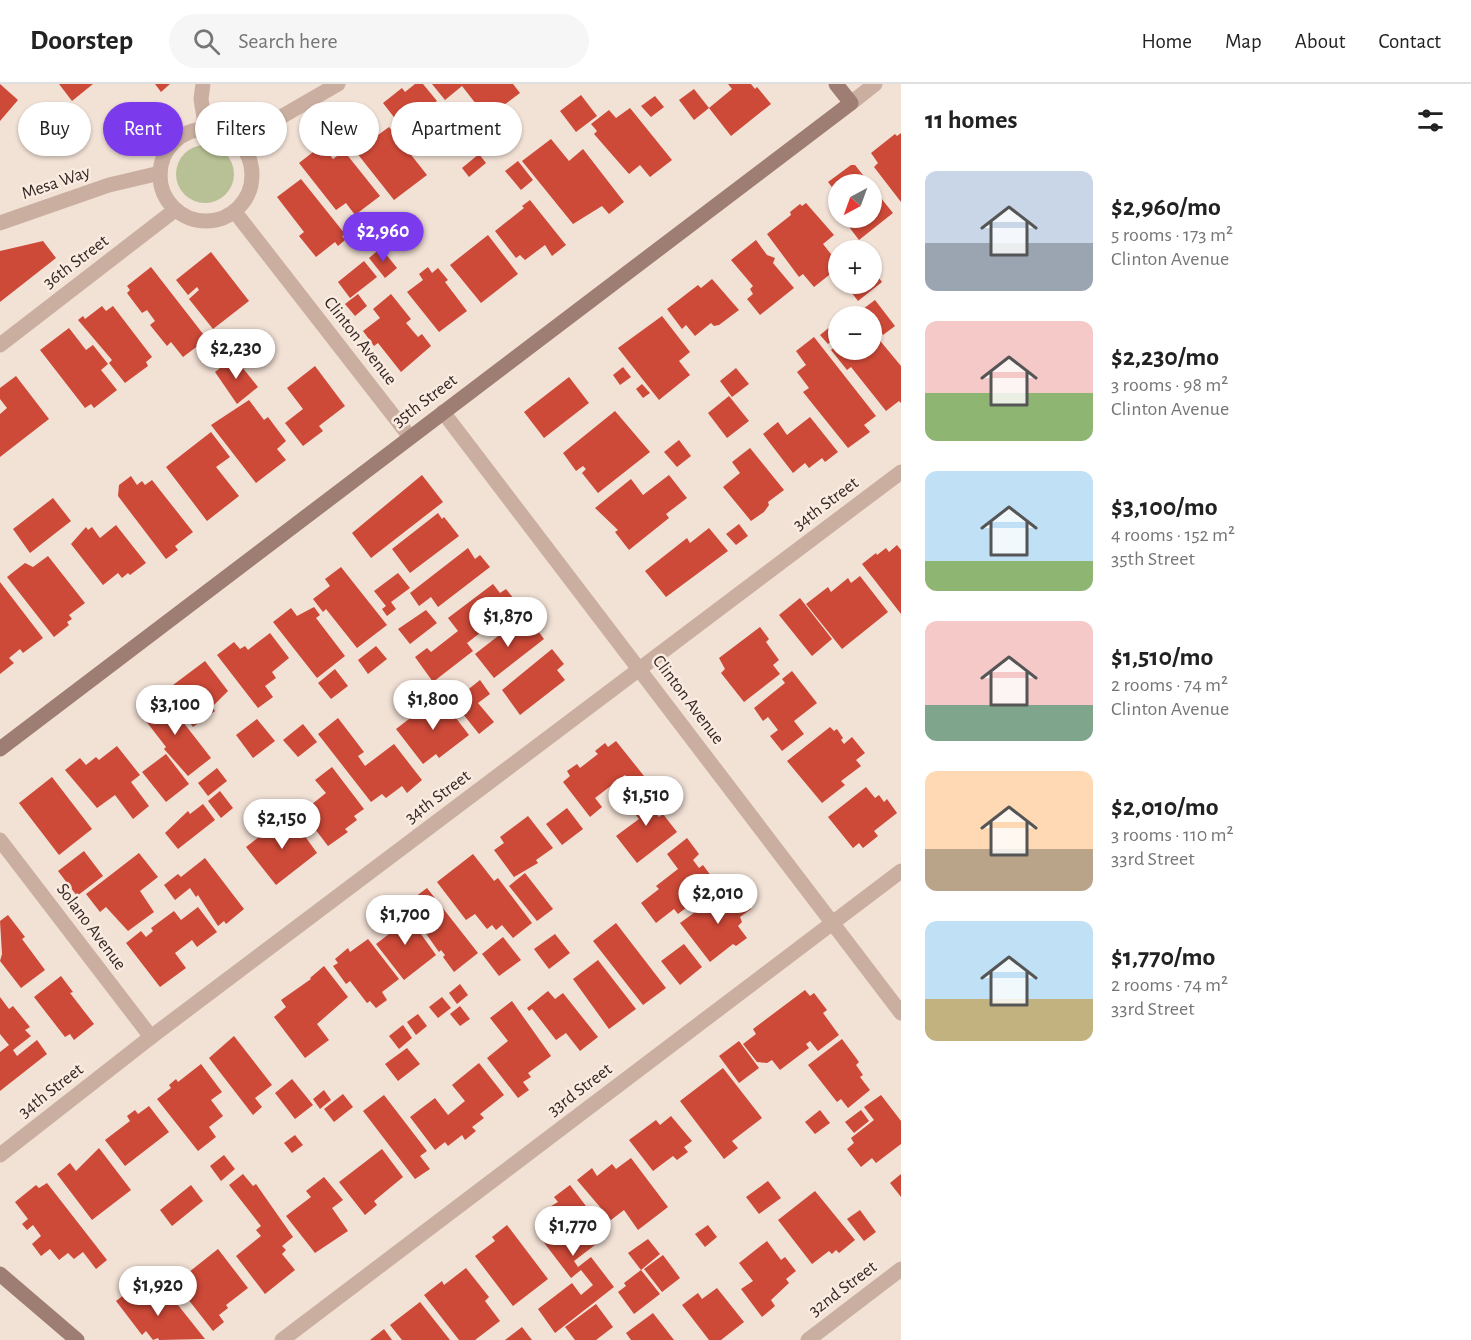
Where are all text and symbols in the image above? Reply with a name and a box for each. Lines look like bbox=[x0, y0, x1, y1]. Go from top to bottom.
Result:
search box bbox=[169, 14, 589, 68]
icon: search bbox=[190, 25, 223, 58]
text: Doorstep bbox=[30, 27, 133, 55]
text: Search here bbox=[238, 30, 338, 52]
text: Home bbox=[1141, 31, 1192, 52]
text: Map bbox=[1225, 31, 1262, 52]
text: About bbox=[1295, 31, 1345, 52]
text: Contact bbox=[1378, 31, 1441, 52]
chip: Buy bbox=[18, 102, 91, 156]
chip: Rent bbox=[103, 102, 183, 156]
chip: Filters bbox=[195, 102, 287, 156]
chip: New bbox=[299, 102, 379, 156]
chip: Apartment bbox=[391, 102, 522, 156]
icon: filters bbox=[1414, 104, 1447, 137]
text: 11 homes bbox=[925, 107, 1017, 133]
street label: Mesa Way bbox=[20, 163, 93, 203]
north arrow bbox=[828, 174, 882, 228]
map controls bbox=[828, 174, 882, 360]
text: $2,960/mo bbox=[1111, 194, 1221, 220]
icon: home bbox=[973, 195, 1045, 267]
pin: $2,960 bbox=[334, 212, 432, 263]
text: $2,960 bbox=[357, 221, 409, 241]
text: 5 rooms · 173 m² bbox=[1111, 225, 1233, 245]
street label: 36th Street bbox=[40, 232, 112, 292]
button: + bbox=[828, 240, 882, 294]
text: Clinton Avenue bbox=[1111, 249, 1229, 269]
street label: Clinton Avenue bbox=[320, 294, 400, 388]
button: − bbox=[828, 306, 882, 360]
pin: $2,230 bbox=[187, 329, 285, 380]
text: $2,230 bbox=[210, 338, 262, 358]
text: $2,230/mo bbox=[1111, 344, 1219, 370]
icon: home bbox=[973, 345, 1045, 417]
street label: 35th Street bbox=[389, 371, 461, 431]
text: 3 rooms · 98 m² bbox=[1111, 375, 1228, 395]
text: Clinton Avenue bbox=[1111, 399, 1229, 419]
street label: 34th Street bbox=[790, 474, 862, 534]
text: $3,100/mo bbox=[1111, 494, 1218, 520]
icon: home bbox=[973, 495, 1045, 567]
text: 4 rooms · 152 m² bbox=[1111, 525, 1235, 545]
text: 35th Street bbox=[1111, 549, 1195, 569]
pin: $1,870 bbox=[459, 597, 557, 648]
text: $1,870 bbox=[483, 606, 533, 626]
text: $1,510/mo bbox=[1111, 644, 1213, 670]
icon: home bbox=[973, 645, 1045, 717]
street label: Clinton Avenue bbox=[649, 652, 727, 748]
text: 2 rooms · 74 m² bbox=[1111, 675, 1228, 695]
pin: $1,800 bbox=[384, 680, 482, 731]
pin: $3,100 bbox=[126, 685, 224, 736]
text: $1,800 bbox=[407, 689, 459, 709]
text: $3,100 bbox=[150, 694, 200, 714]
text: Clinton Avenue bbox=[1111, 699, 1229, 719]
street label: 34th Street bbox=[402, 767, 474, 827]
pin: $1,510 bbox=[597, 776, 695, 827]
text: $1,510 bbox=[622, 785, 670, 805]
text: $2,010/mo bbox=[1111, 794, 1219, 820]
icon: home bbox=[973, 795, 1045, 867]
pin: $2,150 bbox=[233, 799, 331, 850]
text: $2,150 bbox=[257, 808, 307, 828]
text: 3 rooms · 110 m² bbox=[1111, 825, 1234, 845]
text: 33rd Street bbox=[1111, 849, 1195, 869]
pin: $2,010 bbox=[669, 874, 767, 925]
street label: Solano Avenue bbox=[53, 880, 129, 974]
text: $2,010 bbox=[692, 883, 744, 903]
pin: $1,700 bbox=[356, 895, 454, 946]
text: $1,700 bbox=[380, 904, 430, 924]
text: $1,770/mo bbox=[1111, 944, 1215, 970]
icon: home bbox=[973, 945, 1045, 1017]
text: 2 rooms · 74 m² bbox=[1111, 975, 1228, 995]
text: 33rd Street bbox=[1111, 999, 1195, 1019]
street label: 34th Street bbox=[15, 1060, 87, 1122]
street label: 33rd Street bbox=[545, 1060, 616, 1120]
pin: $1,770 bbox=[524, 1206, 622, 1257]
text: $1,770 bbox=[549, 1215, 597, 1235]
street label: 32nd Street bbox=[806, 1258, 880, 1320]
pin: $1,920 bbox=[109, 1266, 207, 1317]
text: $1,920 bbox=[133, 1275, 183, 1295]

